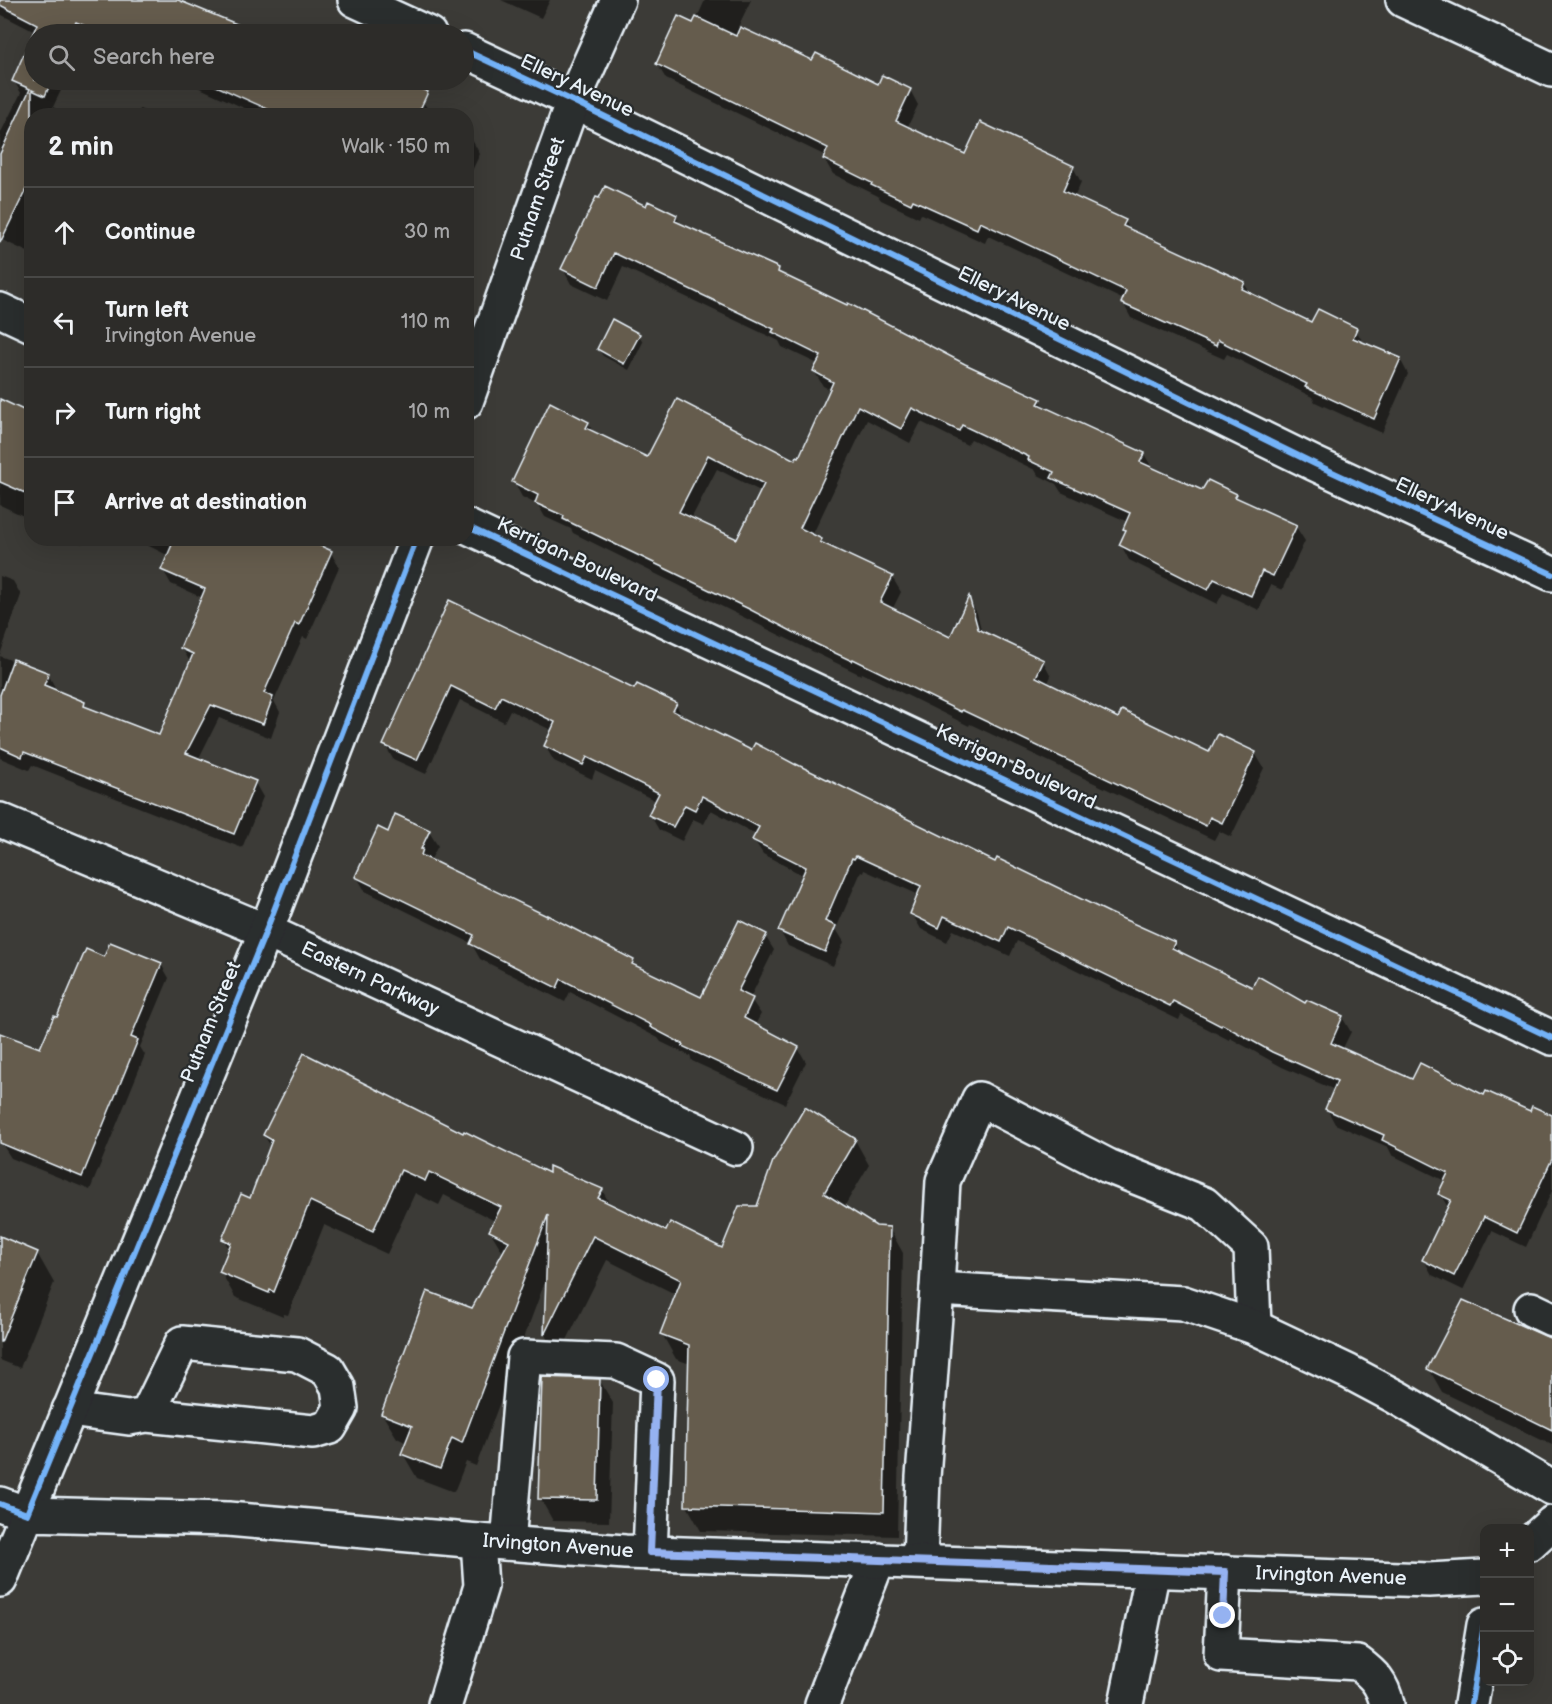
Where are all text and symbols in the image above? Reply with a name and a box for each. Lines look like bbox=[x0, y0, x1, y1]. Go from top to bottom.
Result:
search box bbox=[24, 24, 474, 90]
icon: search bbox=[45, 41, 78, 74]
text: Search here bbox=[93, 44, 215, 71]
street label: Ellery Avenue bbox=[517, 49, 638, 123]
text: 2 min bbox=[48, 132, 114, 163]
street label: Putnam Street bbox=[506, 134, 570, 264]
text: Walk · 150 m bbox=[341, 135, 450, 159]
icon: ahead bbox=[48, 216, 81, 249]
text: Continue bbox=[105, 219, 195, 246]
text: 30 m bbox=[404, 220, 450, 244]
street label: Ellery Avenue bbox=[954, 261, 1074, 337]
text: Turn left bbox=[105, 297, 189, 324]
icon: left bbox=[48, 306, 81, 339]
text: 110 m bbox=[401, 310, 450, 334]
text: Irvington Avenue bbox=[105, 324, 256, 348]
icon: right bbox=[48, 396, 81, 429]
text: Turn right bbox=[105, 399, 201, 426]
text: 10 m bbox=[409, 400, 450, 424]
street label: Ellery Avenue bbox=[1392, 472, 1513, 546]
icon: arrive bbox=[48, 486, 81, 519]
text: Arrive at destination bbox=[105, 489, 307, 516]
street label: Kerrigan Boulevard bbox=[493, 512, 661, 608]
street label: Kerrigan Boulevard bbox=[932, 719, 1100, 815]
street label: Eastern Parkway bbox=[297, 937, 443, 1021]
street label: Putnam Street bbox=[176, 958, 246, 1086]
route start bbox=[643, 1366, 669, 1392]
map controls bbox=[1480, 1524, 1534, 1686]
button: + bbox=[1480, 1524, 1534, 1578]
street label: Irvington Avenue bbox=[482, 1529, 634, 1563]
street label: Irvington Avenue bbox=[1255, 1561, 1407, 1591]
button: − bbox=[1480, 1578, 1534, 1632]
route end bbox=[1209, 1602, 1235, 1628]
button: locate bbox=[1480, 1632, 1534, 1686]

